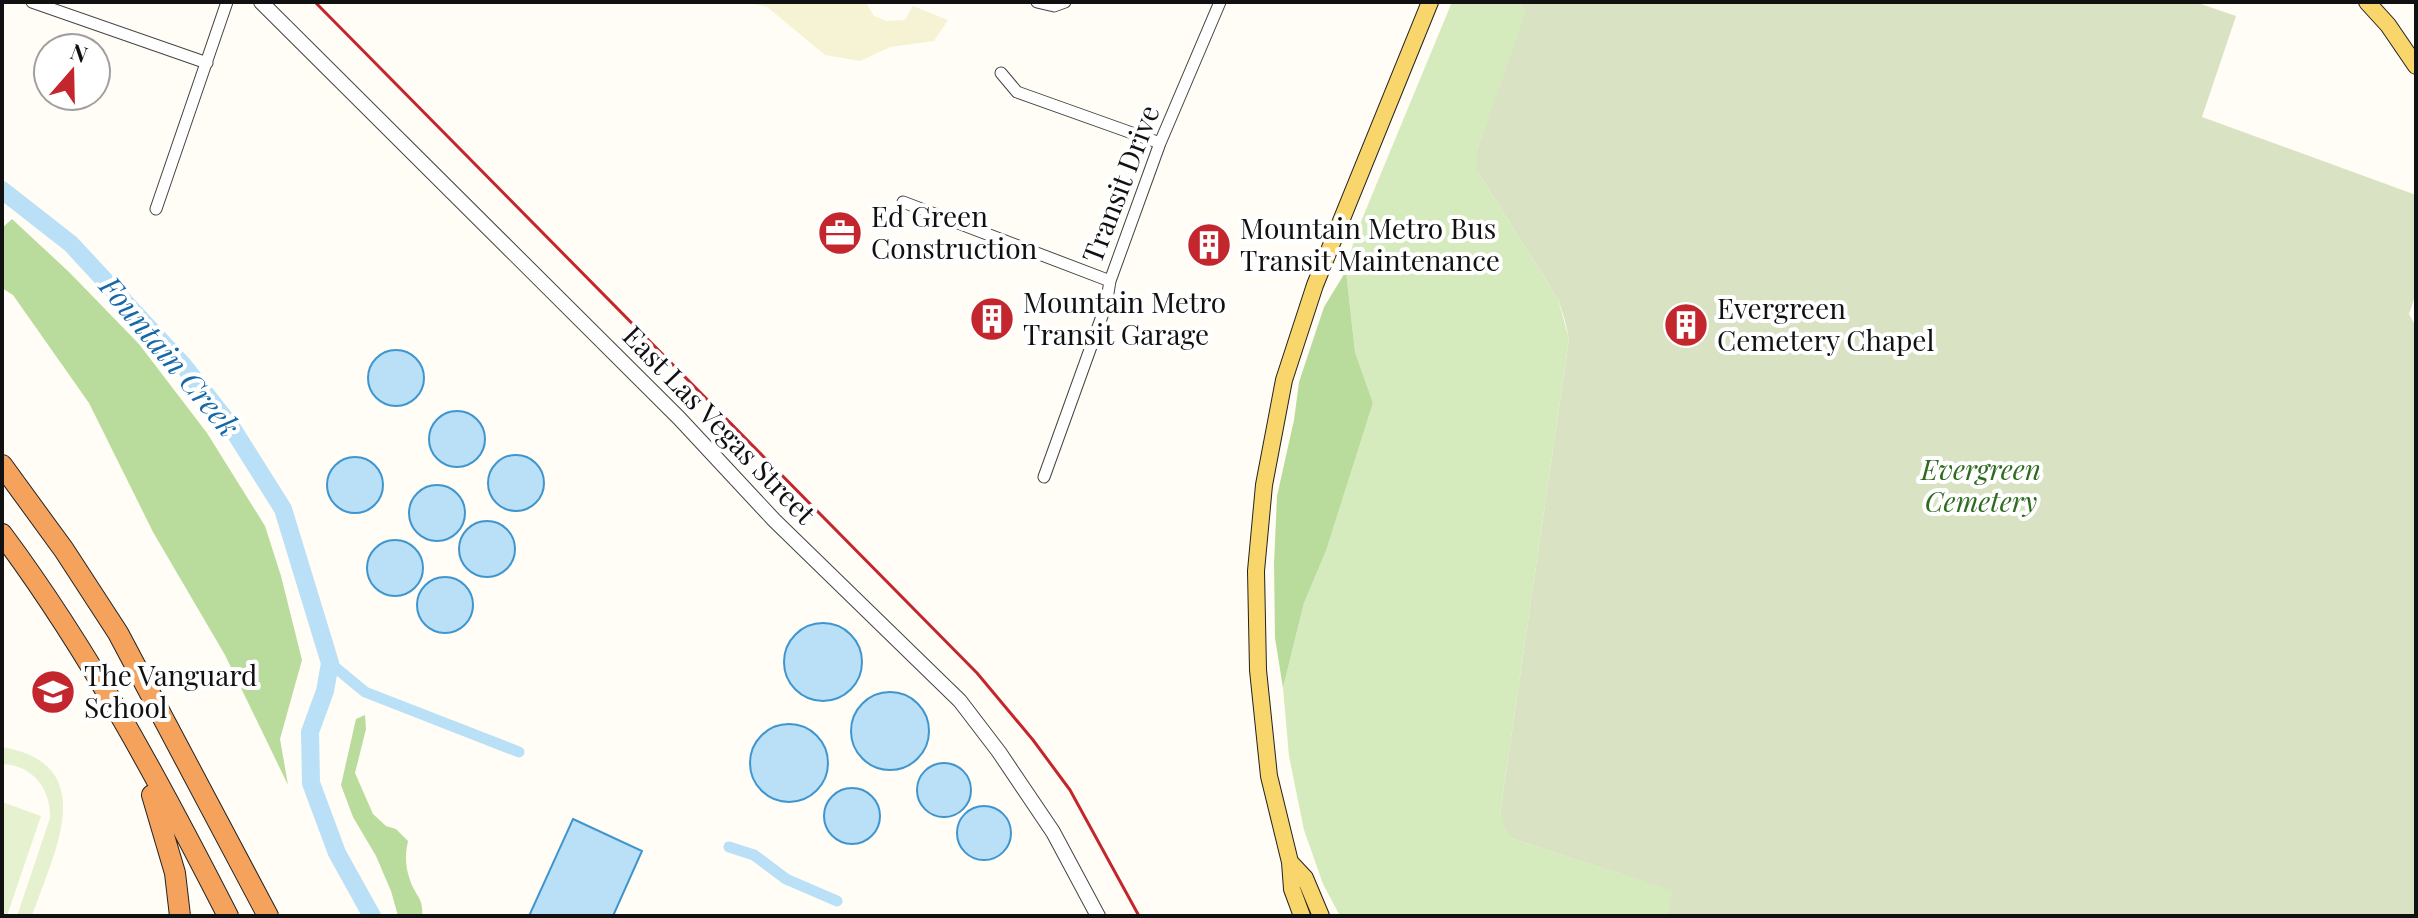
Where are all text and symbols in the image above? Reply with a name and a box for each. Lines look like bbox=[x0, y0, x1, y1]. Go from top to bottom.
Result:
north arrow bbox=[32, 32, 112, 112]
text: N bbox=[67, 35, 92, 69]
street label: Transit Drive bbox=[1073, 99, 1167, 268]
place label: Ed Green Construction bbox=[871, 197, 1038, 266]
office icon: Ed Green Construction bbox=[816, 209, 864, 257]
place label: Mountain Metro Bus Transit Maintenance bbox=[1240, 209, 1500, 278]
building icon: Mountain Metro Bus Transit Maintenance bbox=[1185, 221, 1233, 269]
water label: Fountain Creek bbox=[90, 265, 250, 444]
place label: Mountain Metro Transit Garage bbox=[1023, 283, 1226, 352]
place label: Evergreen Cemetery Chapel bbox=[1717, 289, 1934, 358]
building icon: Mountain Metro Transit Garage bbox=[968, 295, 1016, 343]
building icon: Evergreen Cemetery Chapel bbox=[1662, 301, 1710, 349]
street label: East Las Vegas Street bbox=[616, 317, 825, 532]
park label: Evergreen Cemetery bbox=[1920, 450, 2041, 519]
place label: The Vanguard School bbox=[84, 656, 257, 725]
school or university icon: The Vanguard School bbox=[29, 668, 77, 716]

